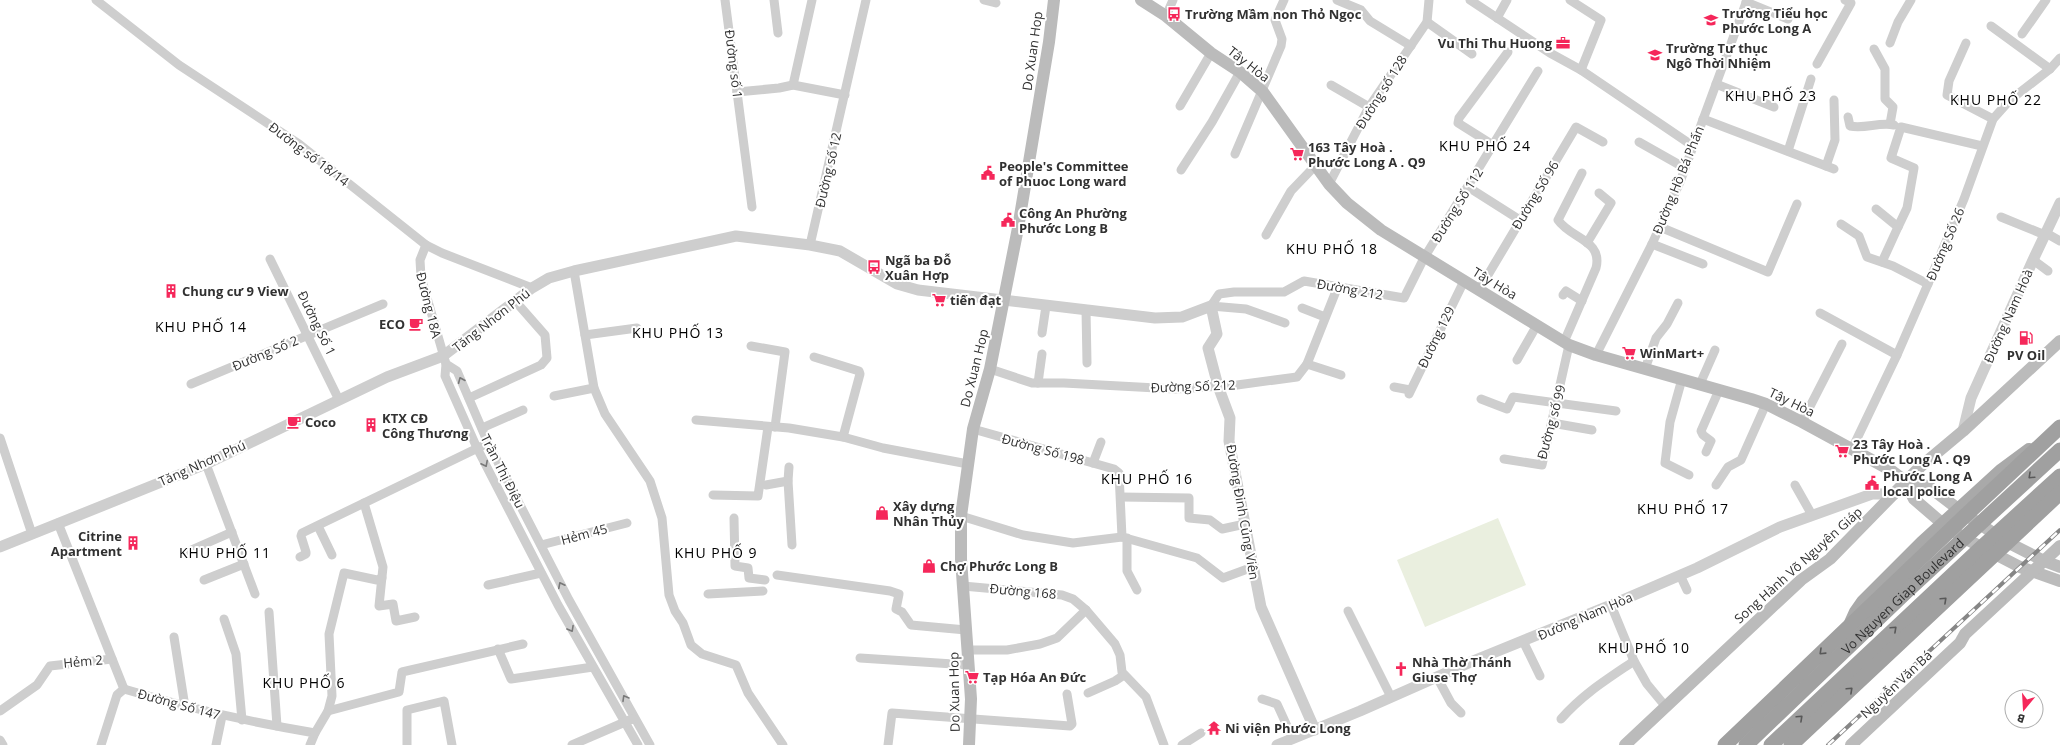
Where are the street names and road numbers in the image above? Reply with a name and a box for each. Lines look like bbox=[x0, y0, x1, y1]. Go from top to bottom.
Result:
street label: Do Xuan Hop bbox=[1018, 10, 1046, 92]
street label: Đường số 1 bbox=[721, 29, 747, 99]
street label: Tây Hòa bbox=[1224, 42, 1274, 86]
street label: Đường số 128 bbox=[1351, 52, 1411, 132]
street label: Đường số 18/14 bbox=[265, 118, 353, 190]
street label: Đường Hồ Bá Phấn bbox=[1648, 123, 1708, 237]
street label: Đường số 12 bbox=[811, 131, 845, 209]
street label: Đường Số 96 bbox=[1507, 157, 1563, 233]
street label: Đường Số 112 bbox=[1427, 164, 1487, 246]
street label: Đường Số 26 bbox=[1922, 205, 1968, 283]
street label: Tây Hòa bbox=[1469, 263, 1521, 303]
street label: Đường Nam Hoà bbox=[1979, 266, 2037, 366]
street label: Đường 18A bbox=[412, 270, 446, 341]
street label: Đường 212 bbox=[1316, 274, 1384, 304]
street label: Tăng Nhơn Phú bbox=[449, 284, 533, 356]
street label: Đường Số 1 bbox=[294, 288, 340, 358]
street label: Đường 129 bbox=[1413, 303, 1459, 371]
street label: Do Xuan Hop bbox=[956, 327, 992, 409]
street label: Đường Số 2 bbox=[229, 331, 301, 375]
street label: Đường Số 212 bbox=[1150, 376, 1236, 396]
street label: Đường số 99 bbox=[1532, 383, 1570, 461]
street label: Tây Hòa bbox=[1766, 383, 1818, 421]
street label: Đường Số 198 bbox=[1000, 429, 1086, 469]
street label: Trần Thị Điệu bbox=[477, 431, 529, 511]
street label: Tăng Nhơn Phú bbox=[156, 436, 248, 490]
street label: Đường Đinh Củng Viên bbox=[1222, 443, 1264, 581]
street label: Song Hành Võ Nguyên Giáp bbox=[1730, 503, 1866, 627]
street label: Hẻm 45 bbox=[559, 519, 609, 549]
street label: Vo Nguyen Giap Boulevard bbox=[1837, 534, 1968, 658]
street label: Đường 168 bbox=[989, 579, 1057, 603]
street label: Đường Nam Hòa bbox=[1535, 588, 1635, 644]
street label: Nguyễn Văn Bá bbox=[1856, 646, 1936, 722]
street label: Hẻm 2 bbox=[62, 650, 104, 672]
street label: Do Xuan Hop bbox=[944, 652, 964, 732]
street label: Đường Số 147 bbox=[136, 684, 222, 724]

